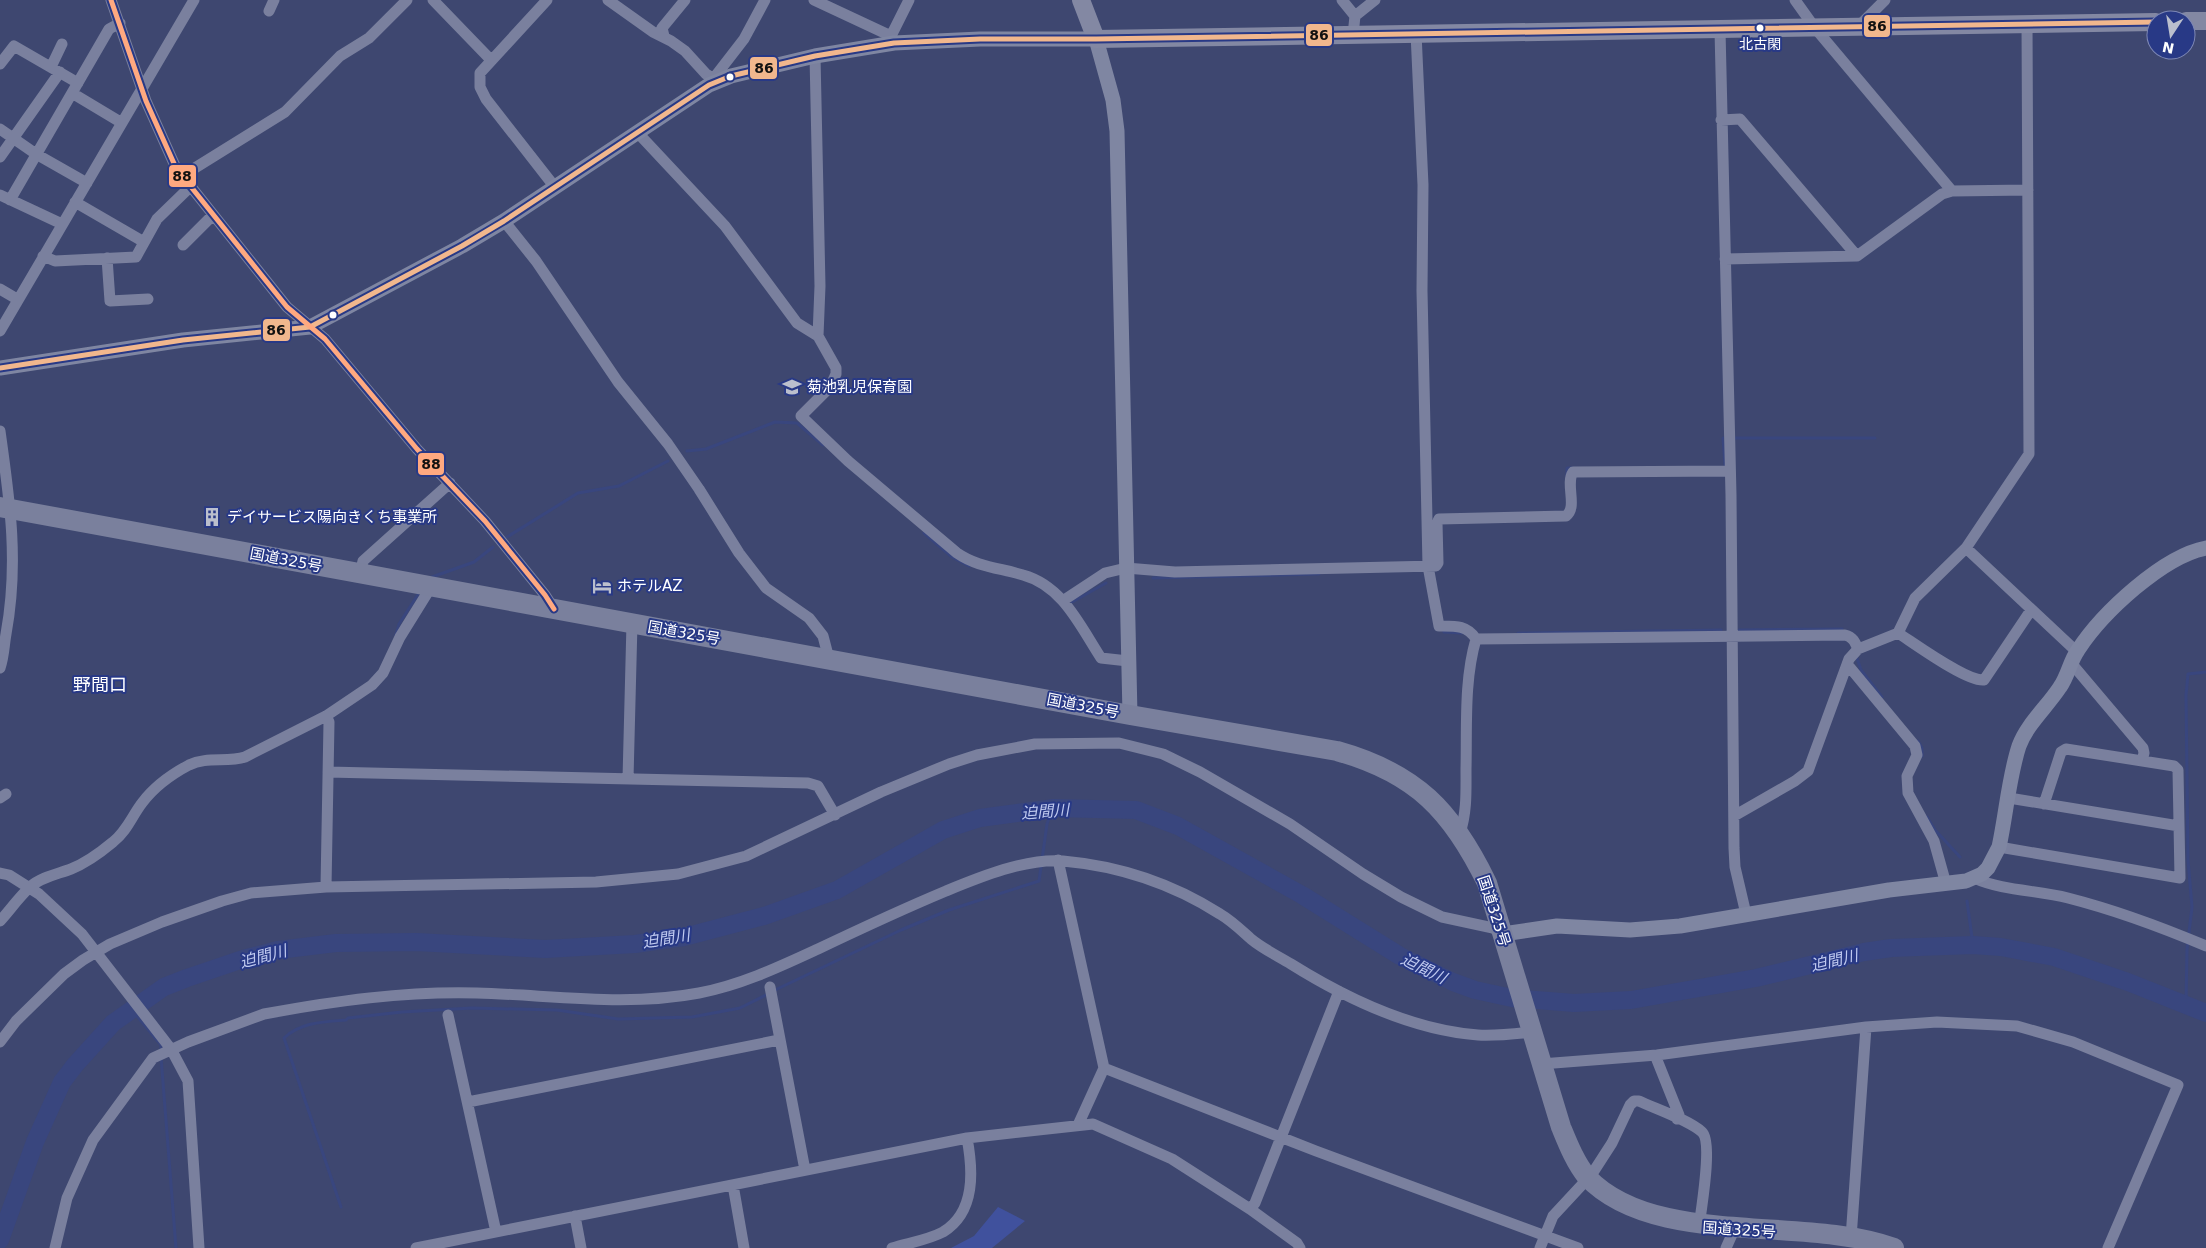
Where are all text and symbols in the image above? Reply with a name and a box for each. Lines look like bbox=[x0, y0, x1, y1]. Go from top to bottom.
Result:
north arrow bbox=[2146, 10, 2196, 60]
line badge: 86 bbox=[1863, 14, 1891, 38]
text: 86 bbox=[1867, 18, 1887, 34]
line badge: 86 bbox=[1305, 23, 1333, 47]
marker: 北古閑 bbox=[1755, 23, 1765, 33]
text: 86 bbox=[1309, 27, 1329, 43]
place label: 北古閑 bbox=[1739, 36, 1781, 52]
text: N bbox=[2161, 39, 2176, 57]
line badge: 86 bbox=[749, 56, 778, 80]
text: 86 bbox=[754, 60, 774, 76]
unlabelled marker bbox=[725, 72, 735, 82]
line badge: 88 bbox=[168, 164, 197, 188]
text: 88 bbox=[172, 168, 192, 184]
unlabelled marker bbox=[328, 310, 338, 320]
line badge: 86 bbox=[262, 318, 291, 342]
text: 86 bbox=[266, 322, 286, 338]
school or university icon: 菊池乳児保育園 bbox=[781, 376, 803, 398]
place label: 菊池乳児保育園 bbox=[807, 378, 912, 396]
line badge: 88 bbox=[417, 452, 445, 476]
text: 88 bbox=[421, 456, 441, 472]
building icon: デイサービス陽向きくち事業所 bbox=[201, 506, 223, 528]
place label: デイサービス陽向きくち事業所 bbox=[227, 508, 437, 526]
street label: 国道325号 bbox=[248, 544, 324, 576]
hotel icon: ホテルAZ bbox=[591, 575, 613, 597]
place label: ホテルAZ bbox=[617, 577, 683, 595]
street label: 国道325号 bbox=[646, 618, 722, 648]
district label: 野間口 bbox=[73, 674, 127, 695]
street label: 国道325号 bbox=[1045, 690, 1121, 722]
water label: 迫間川 bbox=[1020, 800, 1072, 823]
street label: 国道325号 bbox=[1474, 873, 1514, 949]
water label: 迫間川 bbox=[641, 925, 693, 952]
water label: 迫間川 bbox=[237, 941, 291, 972]
water label: 迫間川 bbox=[1809, 945, 1862, 975]
water label: 迫間川 bbox=[1398, 949, 1451, 988]
street label: 国道325号 bbox=[1702, 1218, 1776, 1242]

